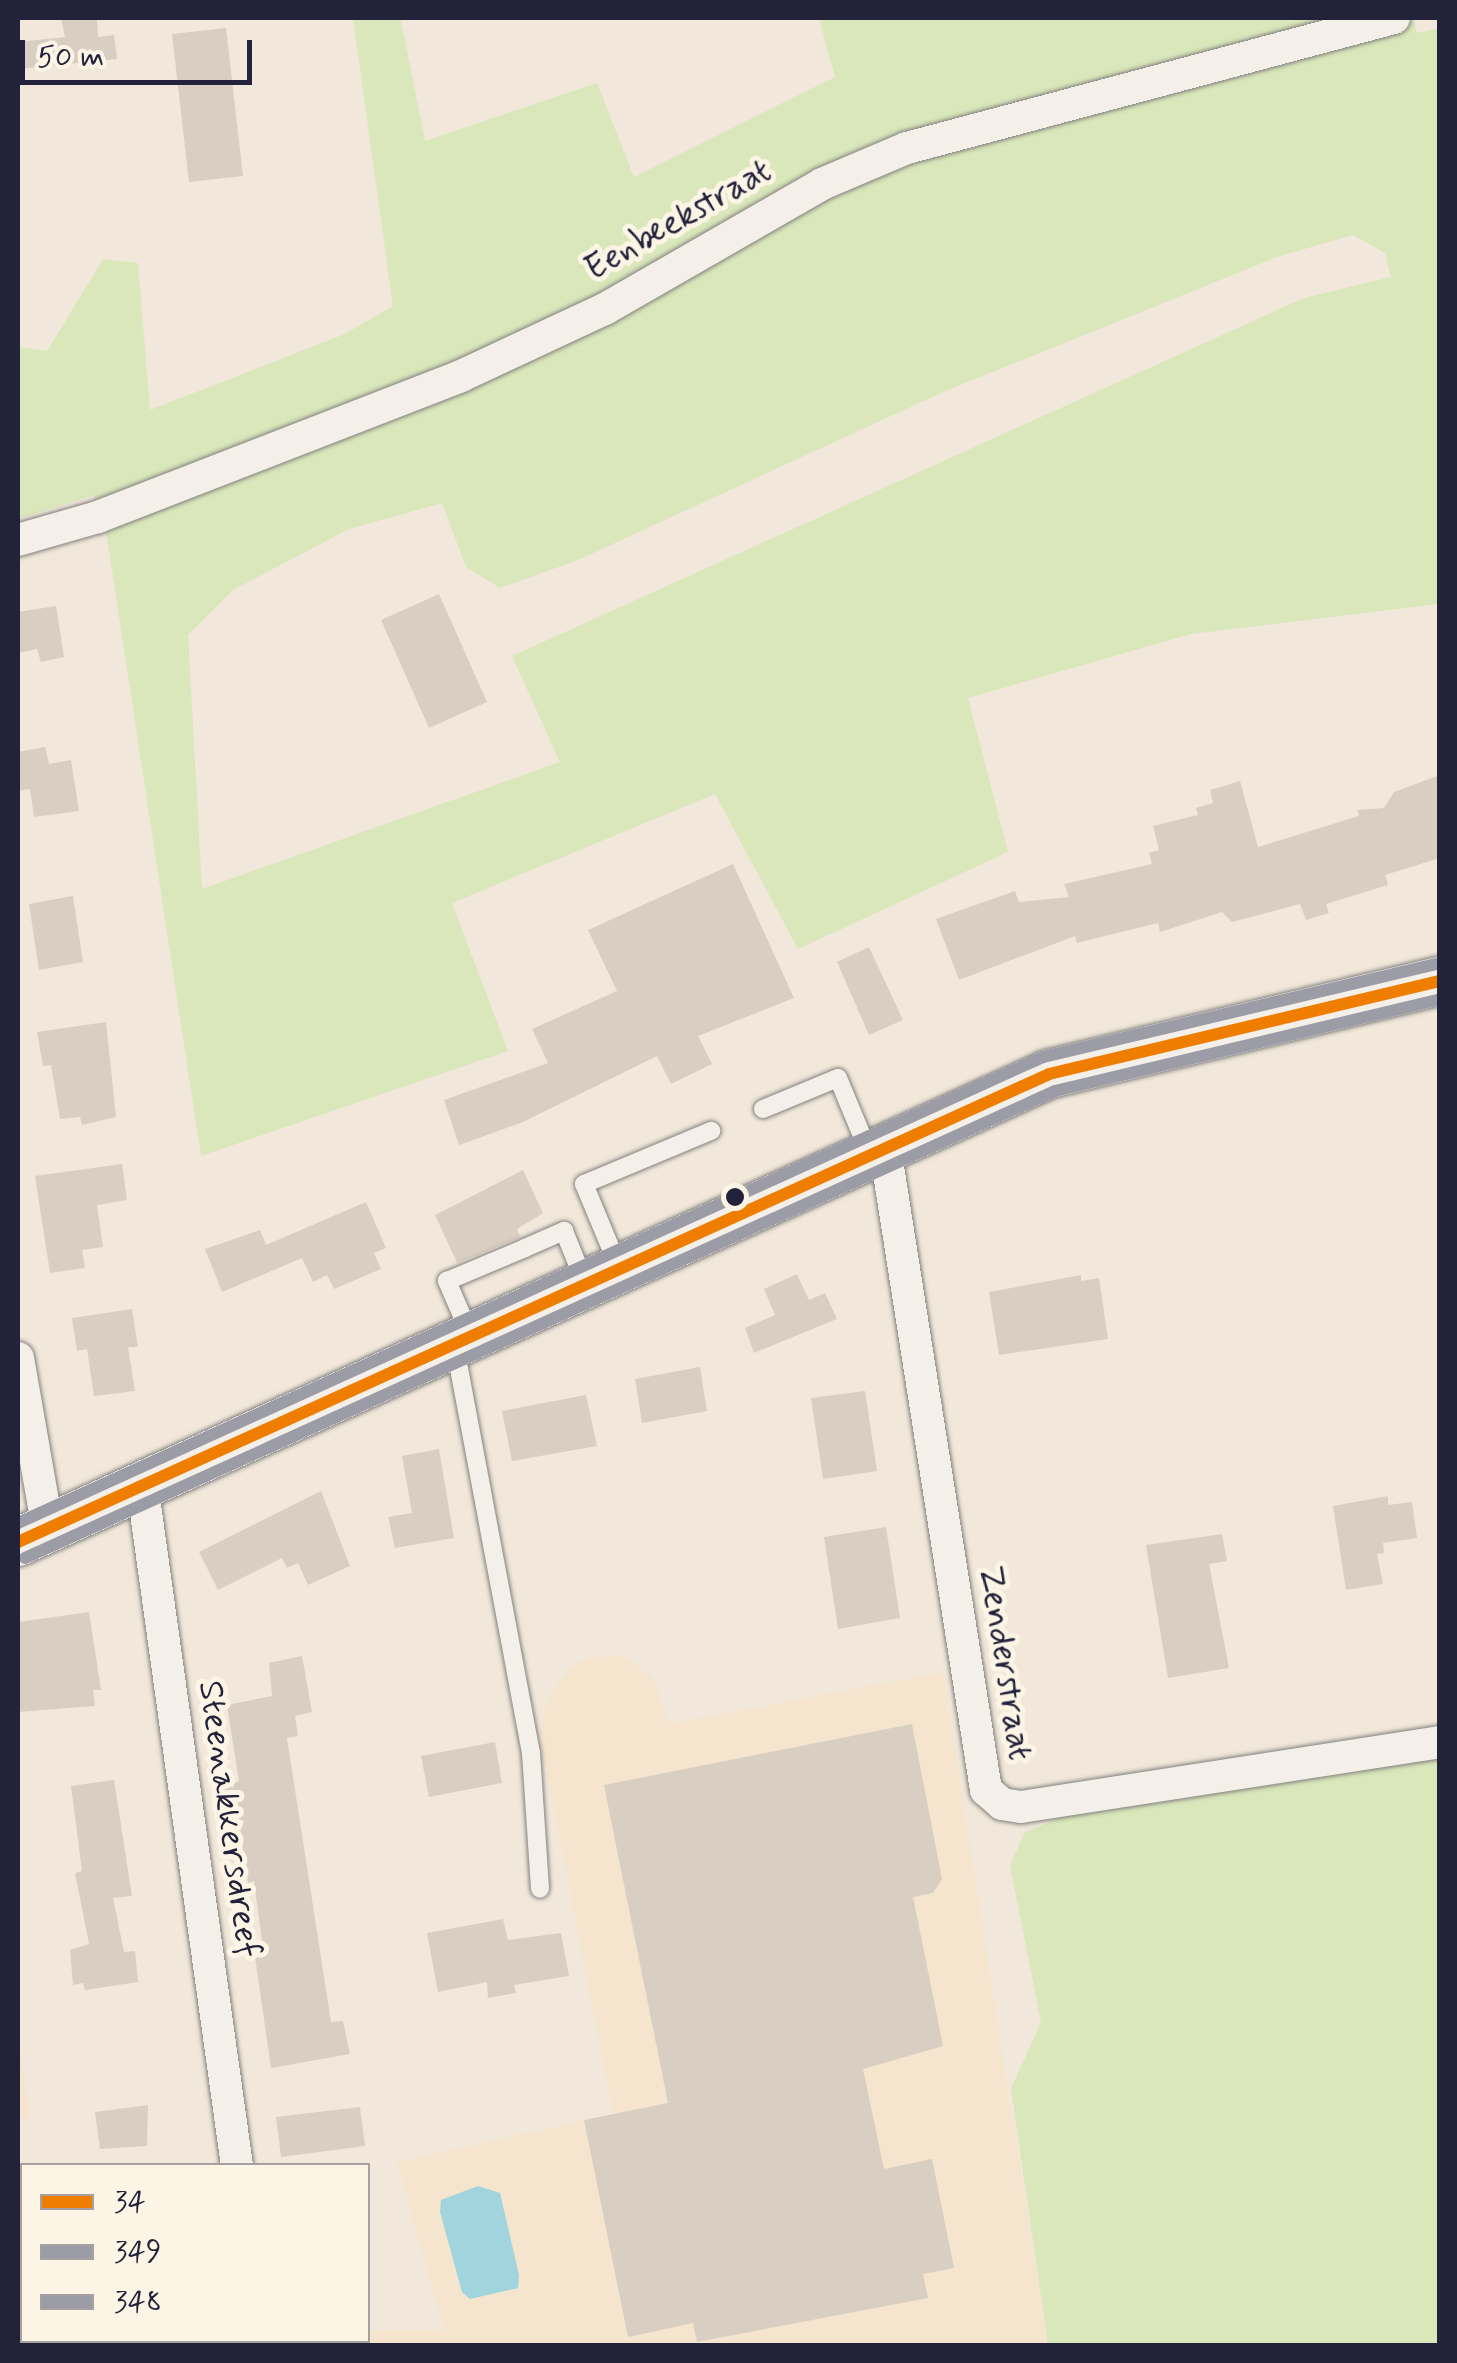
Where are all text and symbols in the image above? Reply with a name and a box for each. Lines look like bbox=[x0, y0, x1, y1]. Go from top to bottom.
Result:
scale bar bbox=[25, 20, 258, 82]
text: 50 m bbox=[37, 38, 104, 77]
street label: Eenbeekstraat bbox=[577, 150, 779, 290]
unlabelled marker bbox=[725, 1187, 745, 1207]
street label: Zenderstraat bbox=[969, 1563, 1041, 1763]
street label: Steenakkersdreef bbox=[189, 1678, 269, 1960]
legend bbox=[20, 2163, 370, 2343]
text: 34 bbox=[114, 2183, 146, 2222]
text: 349 bbox=[114, 2233, 162, 2272]
text: 348 bbox=[114, 2283, 162, 2322]

